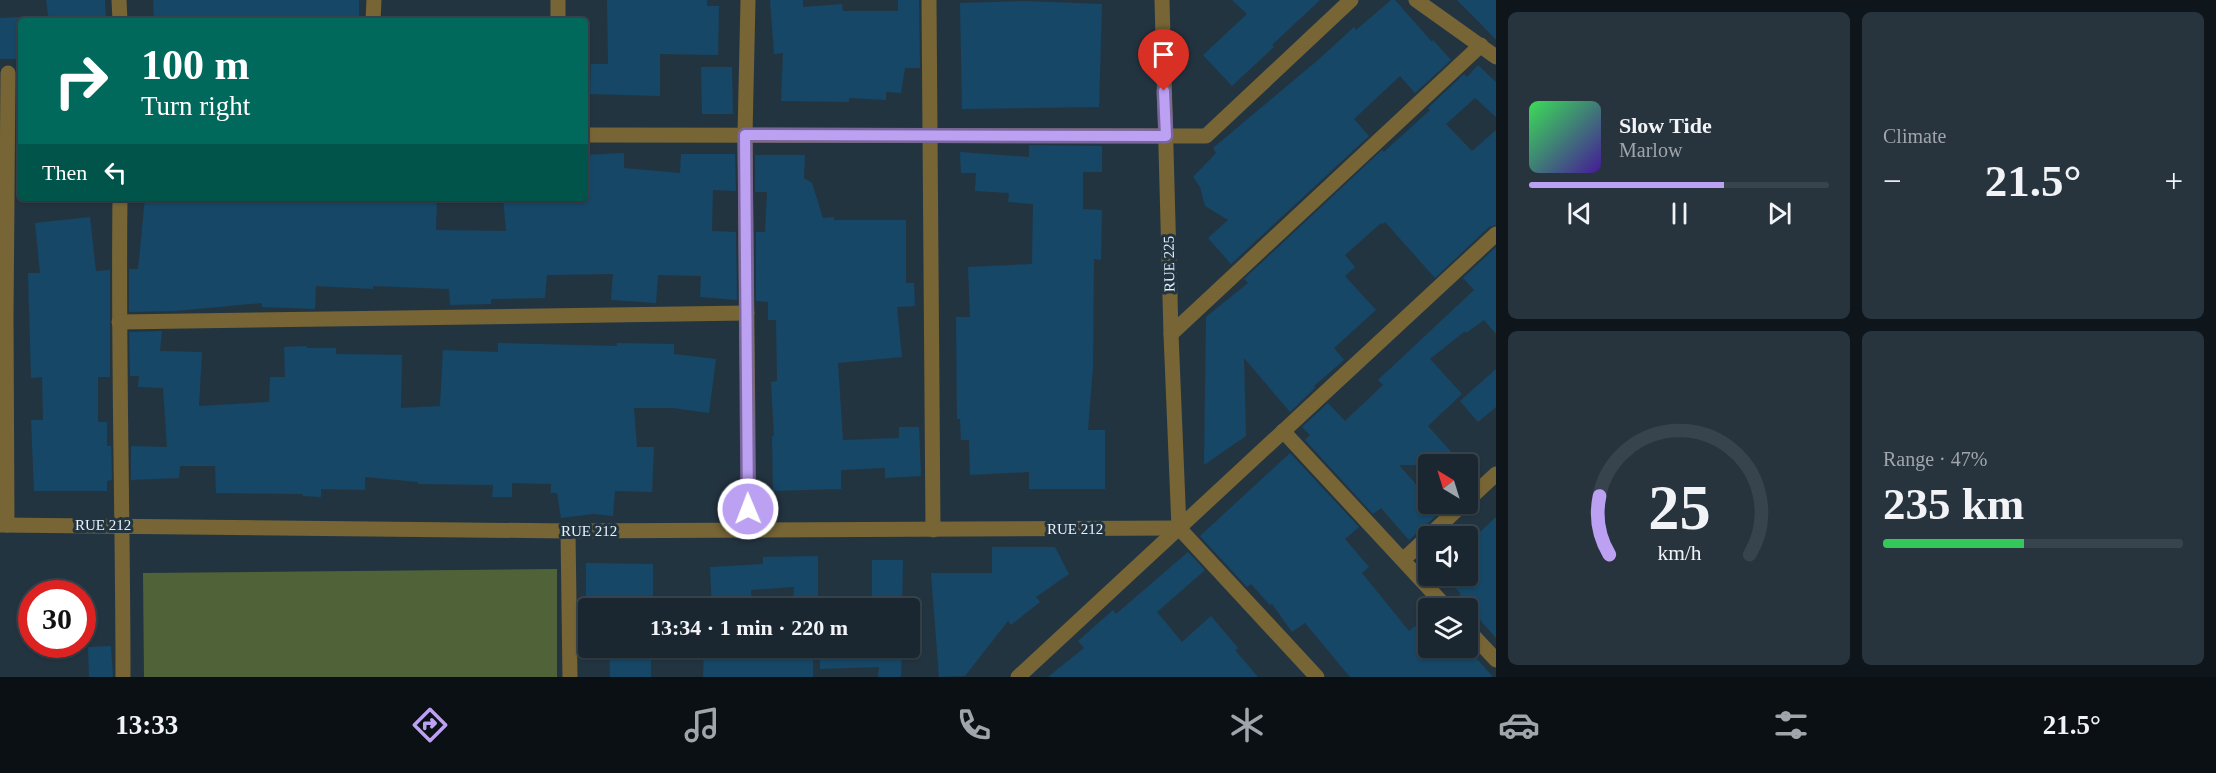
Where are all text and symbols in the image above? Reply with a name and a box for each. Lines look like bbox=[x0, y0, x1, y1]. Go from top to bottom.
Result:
pin bbox=[1138, 29, 1189, 91]
icon: arrive bbox=[1147, 38, 1180, 71]
icon: right bbox=[42, 42, 120, 120]
text: 100 m bbox=[141, 42, 250, 88]
text: Turn right bbox=[141, 91, 250, 121]
text: Slow Tide bbox=[1619, 113, 1712, 138]
text: Climate bbox=[1883, 125, 1946, 147]
text: Marlow bbox=[1619, 139, 1682, 161]
icon: left bbox=[99, 156, 132, 189]
text: 21.5° bbox=[1985, 156, 2081, 206]
text: Then bbox=[42, 160, 87, 185]
text: − bbox=[1883, 163, 1902, 199]
text: + bbox=[2164, 163, 2183, 199]
icon: previous bbox=[1563, 197, 1596, 230]
icon: pause bbox=[1663, 197, 1696, 230]
icon: next bbox=[1763, 197, 1796, 230]
street label: RUE 225 bbox=[1161, 236, 1177, 292]
text: Range · 47% bbox=[1883, 448, 1987, 470]
north arrow bbox=[1418, 454, 1478, 514]
map controls bbox=[1418, 454, 1478, 658]
text: 25 bbox=[1648, 473, 1710, 542]
position arrow bbox=[716, 477, 780, 541]
text: 235 km bbox=[1883, 479, 2024, 529]
street label: RUE 212 bbox=[75, 517, 131, 533]
street label: RUE 212 bbox=[1047, 521, 1103, 537]
street label: RUE 212 bbox=[561, 523, 617, 539]
button: sound bbox=[1418, 526, 1478, 586]
text: km/h bbox=[1657, 541, 1701, 565]
speed limit sign: 30 bbox=[18, 580, 96, 658]
button: layers bbox=[1418, 598, 1478, 658]
text: 13:34 · 1 min · 220 m bbox=[650, 615, 848, 640]
icon: directions bbox=[409, 704, 451, 746]
icon: music bbox=[681, 704, 723, 746]
icon: phone bbox=[953, 704, 995, 746]
icon: climate bbox=[1226, 704, 1268, 746]
icon: car bbox=[1498, 704, 1540, 746]
icon: filters bbox=[1770, 704, 1812, 746]
text: 13:33 bbox=[115, 710, 178, 740]
text: 21.5° bbox=[2043, 710, 2101, 740]

